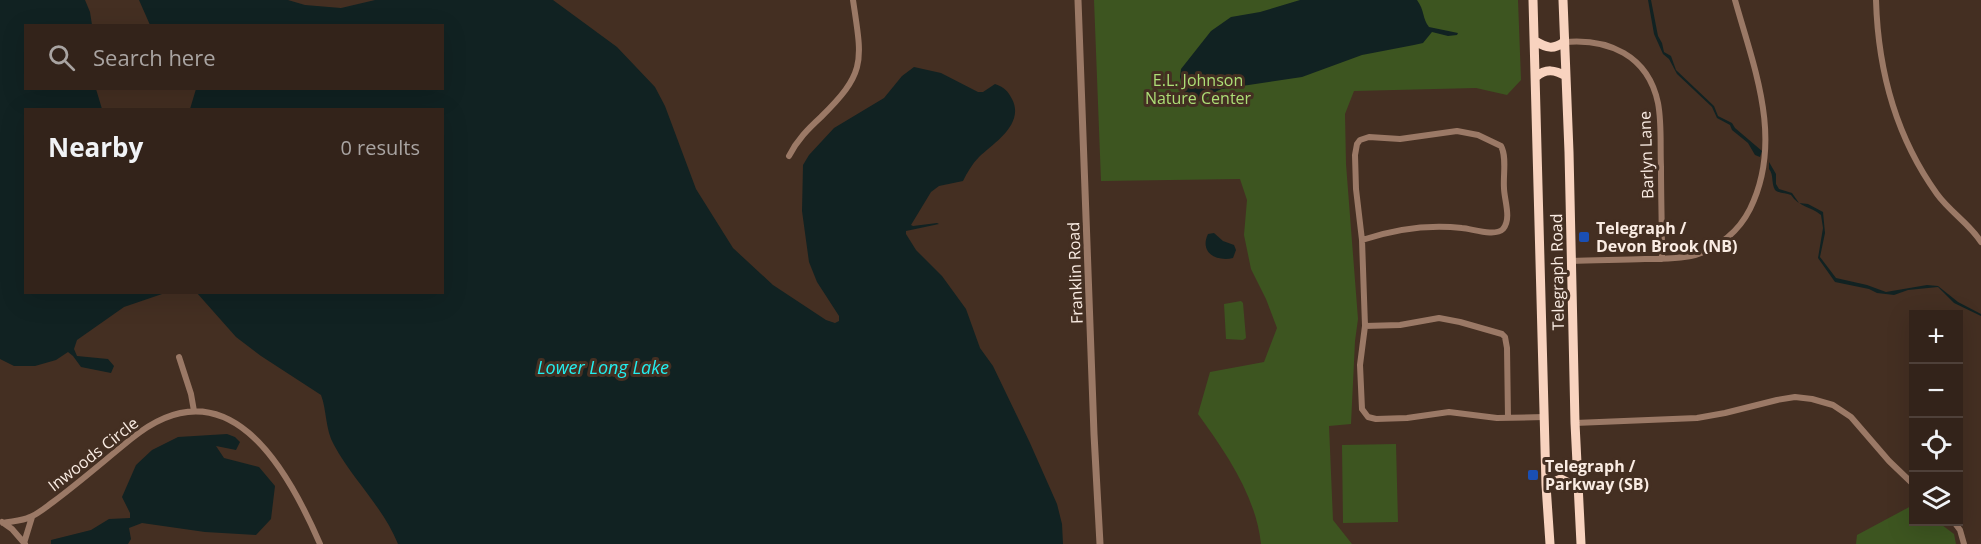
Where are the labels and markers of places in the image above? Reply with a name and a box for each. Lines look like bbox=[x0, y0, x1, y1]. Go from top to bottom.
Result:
place label: Telegraph / Devon Brook (NB) bbox=[1596, 217, 1737, 257]
marker: Telegraph / Devon Brook (NB) bbox=[1577, 230, 1591, 244]
place label: Telegraph / Parkway (SB) bbox=[1545, 455, 1649, 495]
marker: Telegraph / Parkway (SB) bbox=[1526, 468, 1540, 482]

